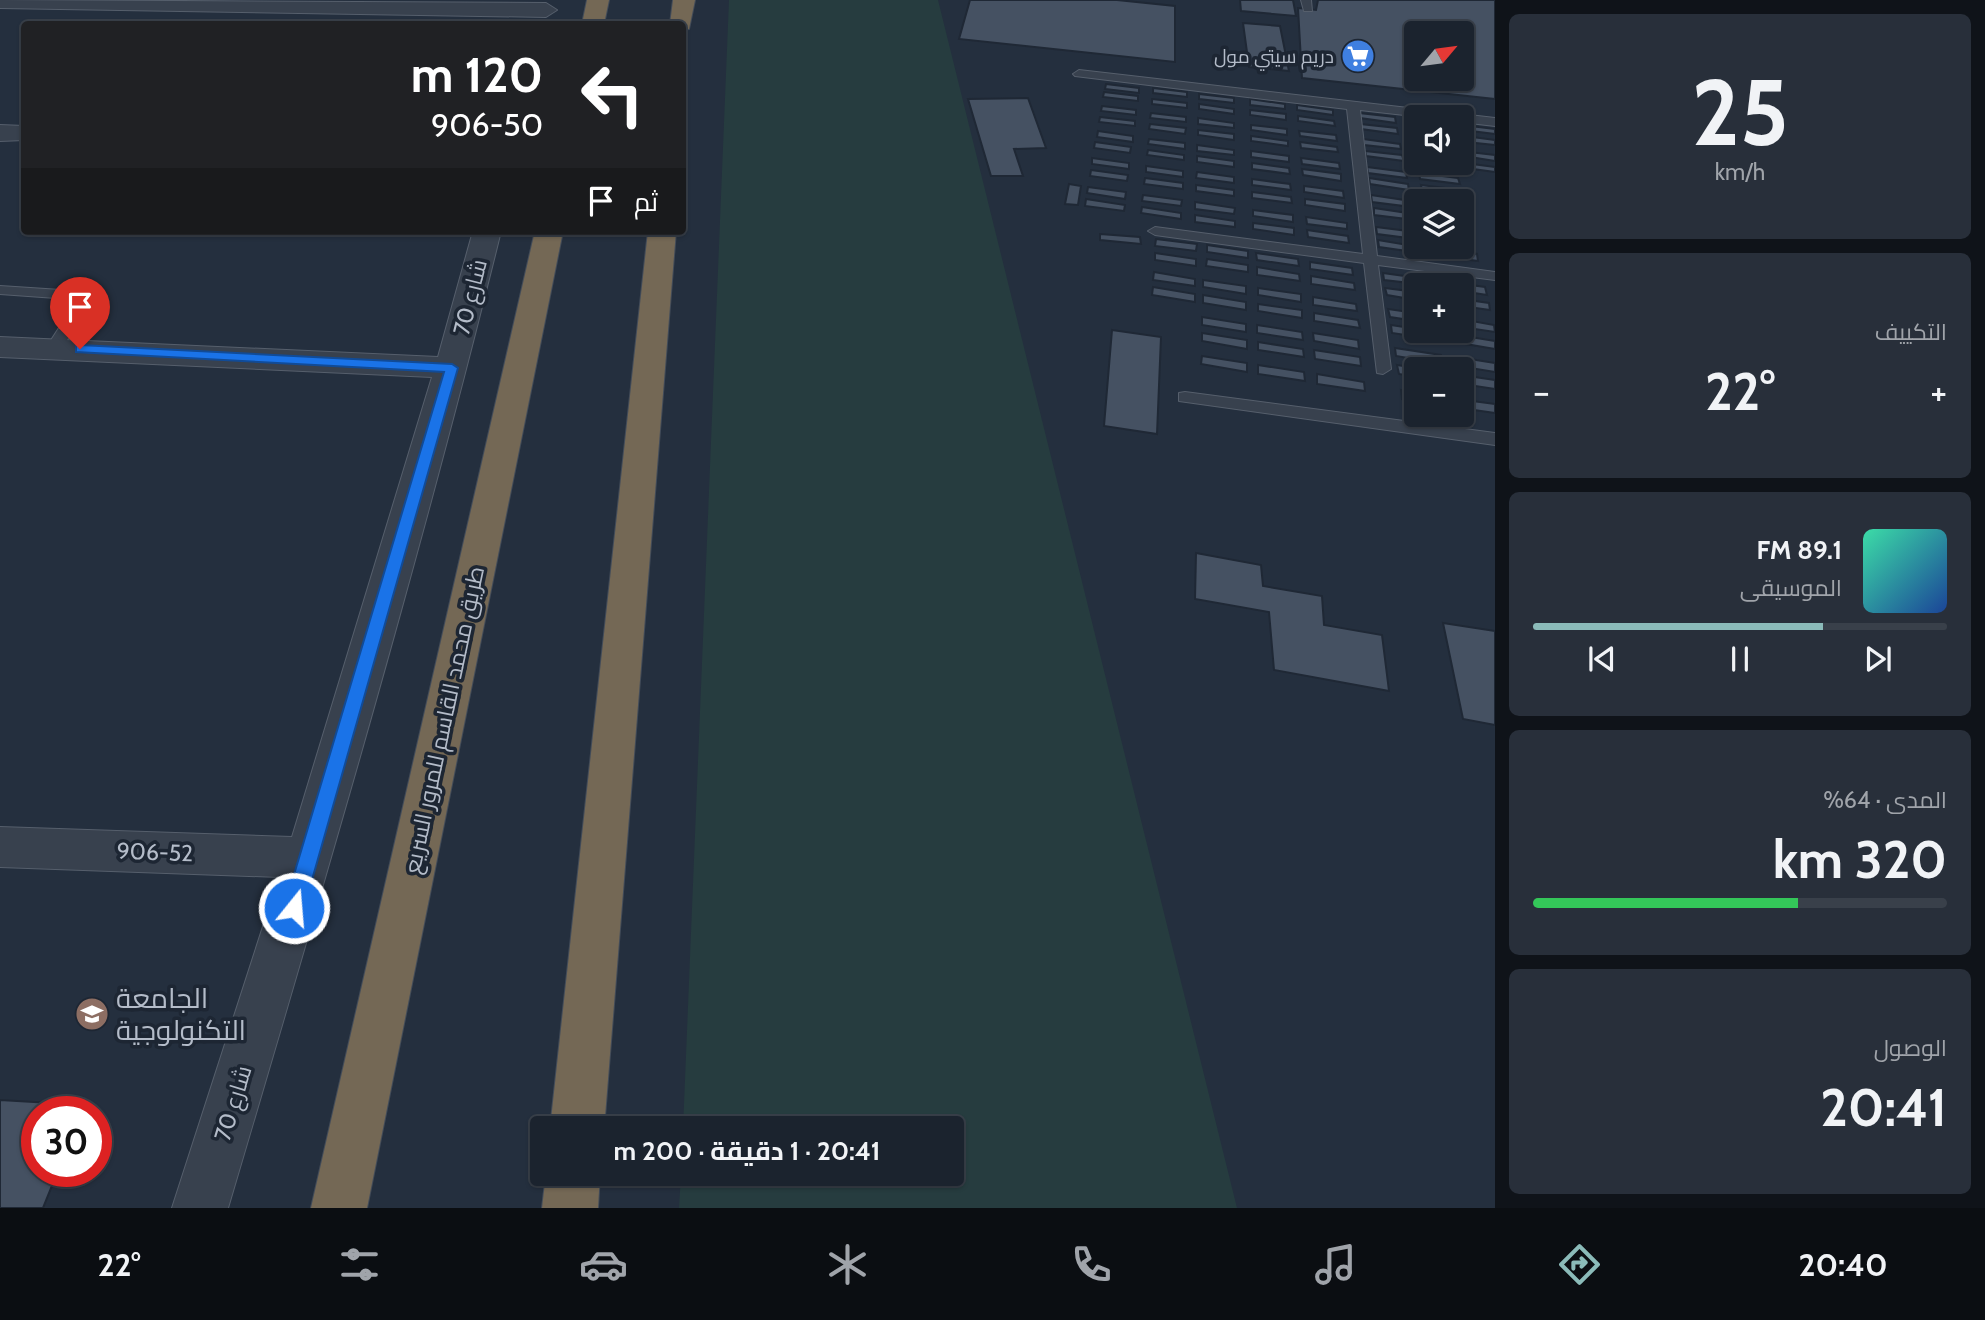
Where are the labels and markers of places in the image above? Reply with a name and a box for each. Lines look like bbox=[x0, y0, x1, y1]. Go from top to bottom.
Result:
supermarket icon: دريم سيتي مول bbox=[1339, 37, 1377, 75]
place label: دريم سيتي مول bbox=[1214, 45, 1334, 71]
pin bbox=[50, 277, 110, 349]
place label: الجامعة التكنولوجية bbox=[116, 981, 246, 1047]
school or university icon: الجامعة التكنولوجية bbox=[73, 995, 111, 1033]

